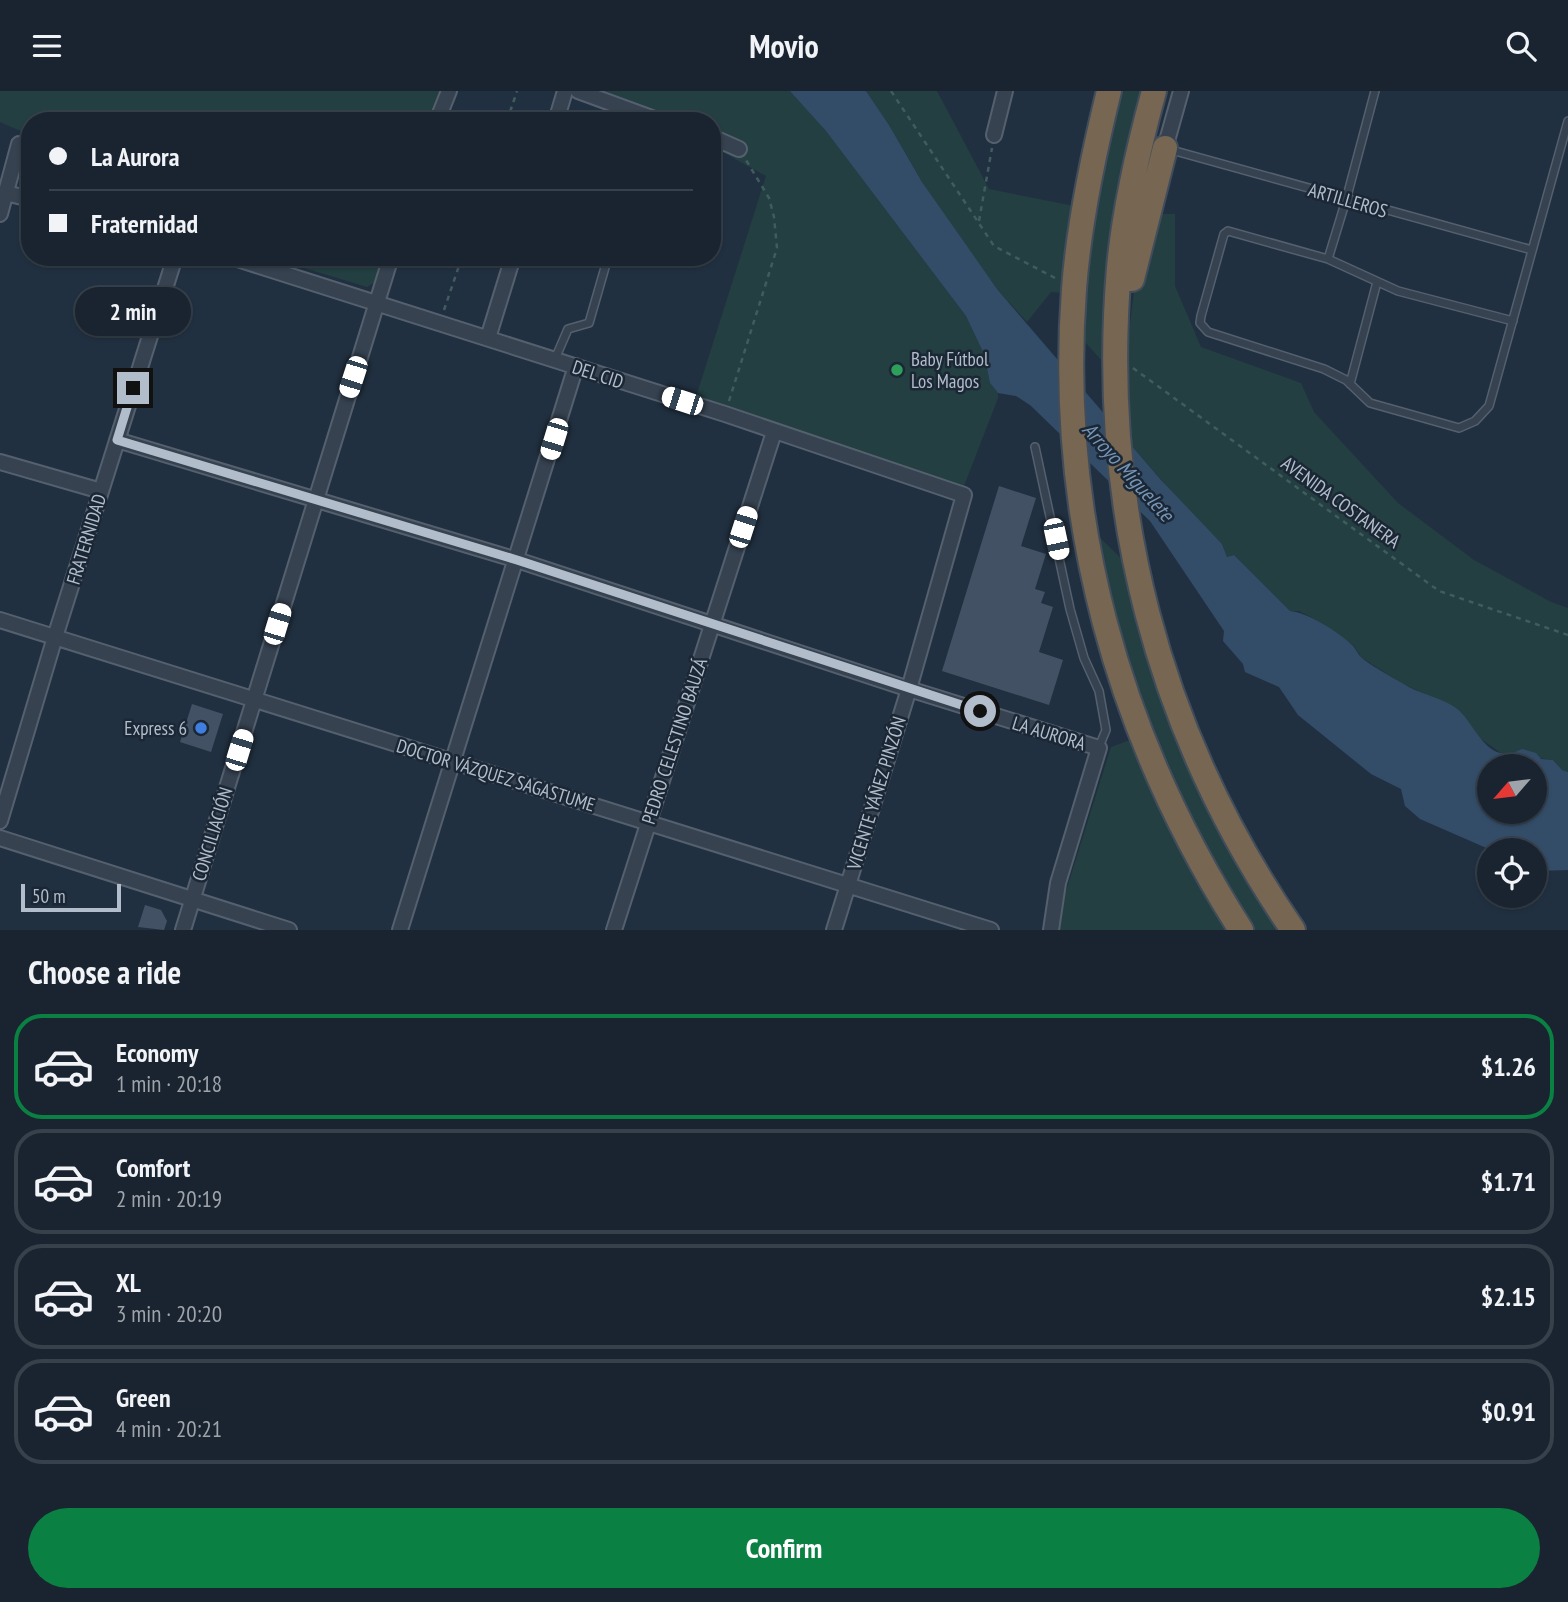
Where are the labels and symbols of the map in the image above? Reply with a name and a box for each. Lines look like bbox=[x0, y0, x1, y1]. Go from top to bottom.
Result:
street label: ARTILLEROS bbox=[1306, 177, 1390, 223]
callout: 2 min bbox=[75, 287, 191, 335]
place label: Baby Fútbol Los Magos bbox=[911, 347, 989, 393]
car bbox=[337, 354, 370, 400]
street label: DEL CID bbox=[569, 354, 627, 394]
marker: Baby Fútbol Los Magos bbox=[889, 362, 905, 378]
route end bbox=[117, 372, 149, 404]
car bbox=[659, 385, 706, 417]
car bbox=[538, 416, 571, 462]
water label: Arroyo Miguelete bbox=[1077, 416, 1181, 528]
street label: AVENIDA COSTANERA bbox=[1277, 451, 1405, 553]
street label: FRATERNIDAD bbox=[61, 491, 111, 587]
car bbox=[727, 504, 760, 550]
car bbox=[1042, 516, 1071, 562]
car bbox=[261, 601, 294, 647]
street label: PEDRO CELESTINO BAUZÁ bbox=[636, 655, 712, 827]
route start bbox=[964, 695, 996, 727]
street label: LA AURORA bbox=[1009, 710, 1089, 756]
street label: VICENTE YÁÑEZ PINZÓN bbox=[841, 713, 911, 874]
place label: Express 6 bbox=[124, 716, 187, 740]
marker: Express 6 bbox=[193, 720, 209, 736]
car bbox=[223, 727, 256, 773]
street label: DOCTOR VÁZQUEZ SAGASTUME bbox=[394, 733, 598, 817]
north arrow bbox=[1477, 754, 1547, 824]
street label: CONCILIACIÓN bbox=[186, 784, 238, 884]
scale bar bbox=[21, 881, 121, 913]

